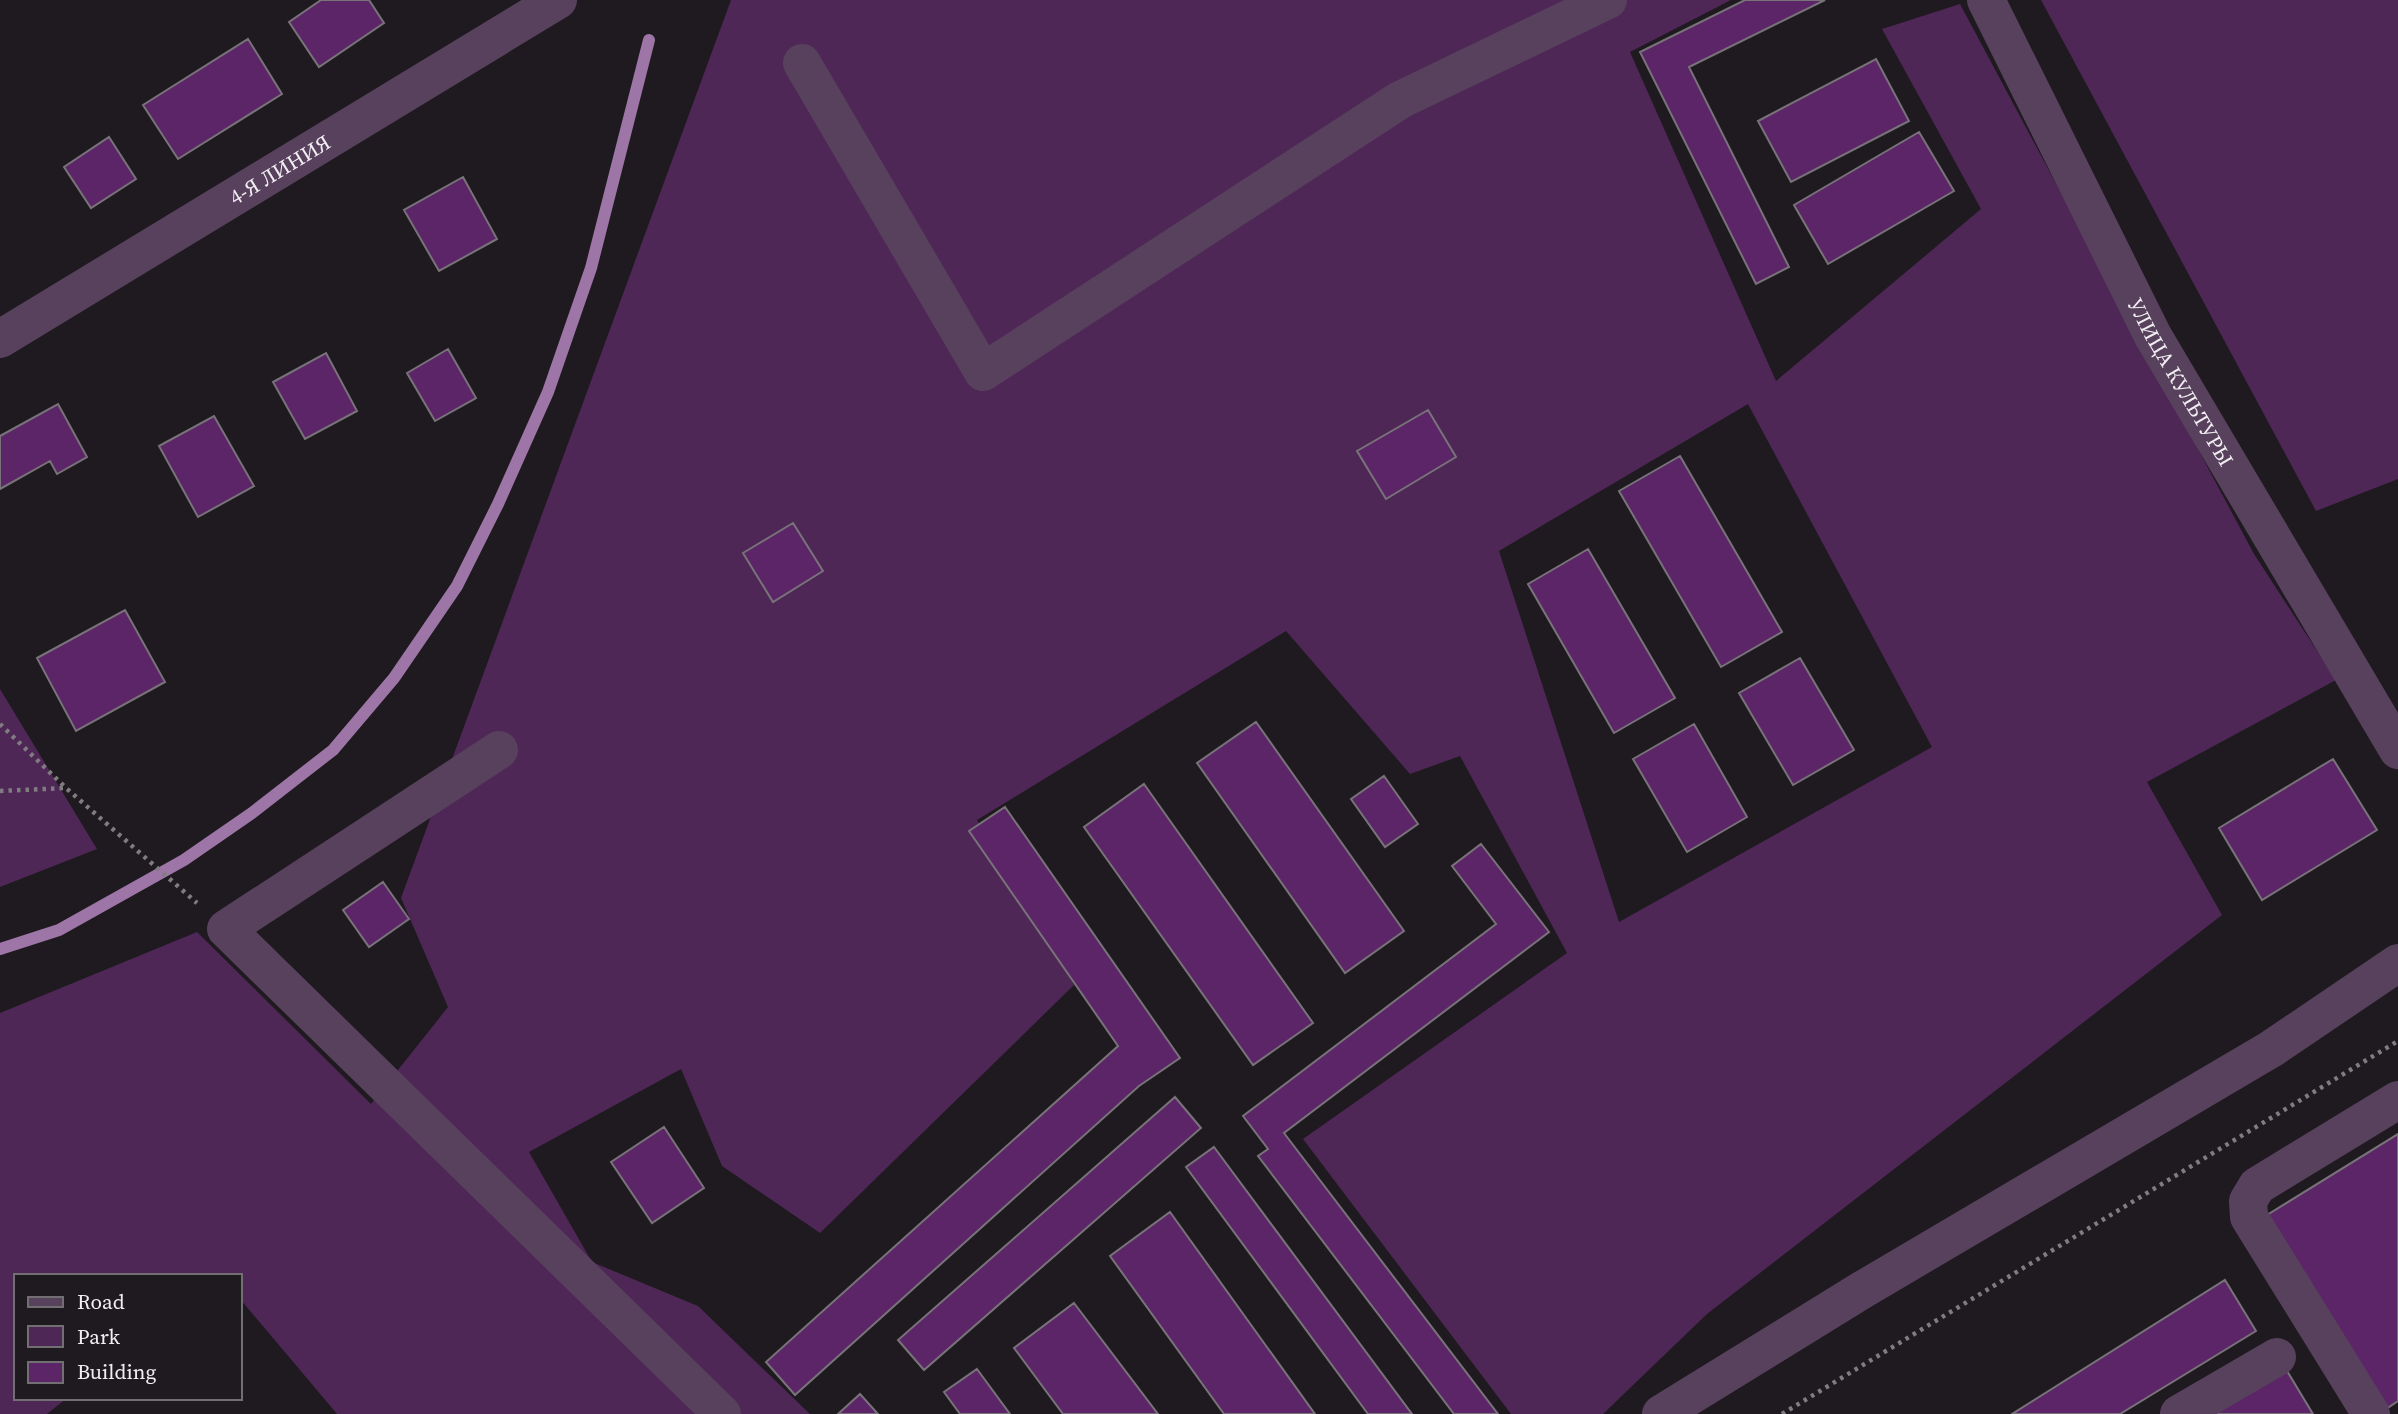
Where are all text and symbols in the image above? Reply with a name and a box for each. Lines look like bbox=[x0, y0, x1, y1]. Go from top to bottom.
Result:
street label: 4-Я ЛИНИЯ bbox=[223, 127, 336, 211]
street label: УЛИЦА КУЛЬТУРЫ bbox=[2122, 293, 2241, 471]
legend bbox=[14, 1274, 242, 1400]
text: Road bbox=[77, 1287, 125, 1316]
text: Park bbox=[77, 1322, 121, 1351]
text: Building bbox=[77, 1357, 156, 1386]

